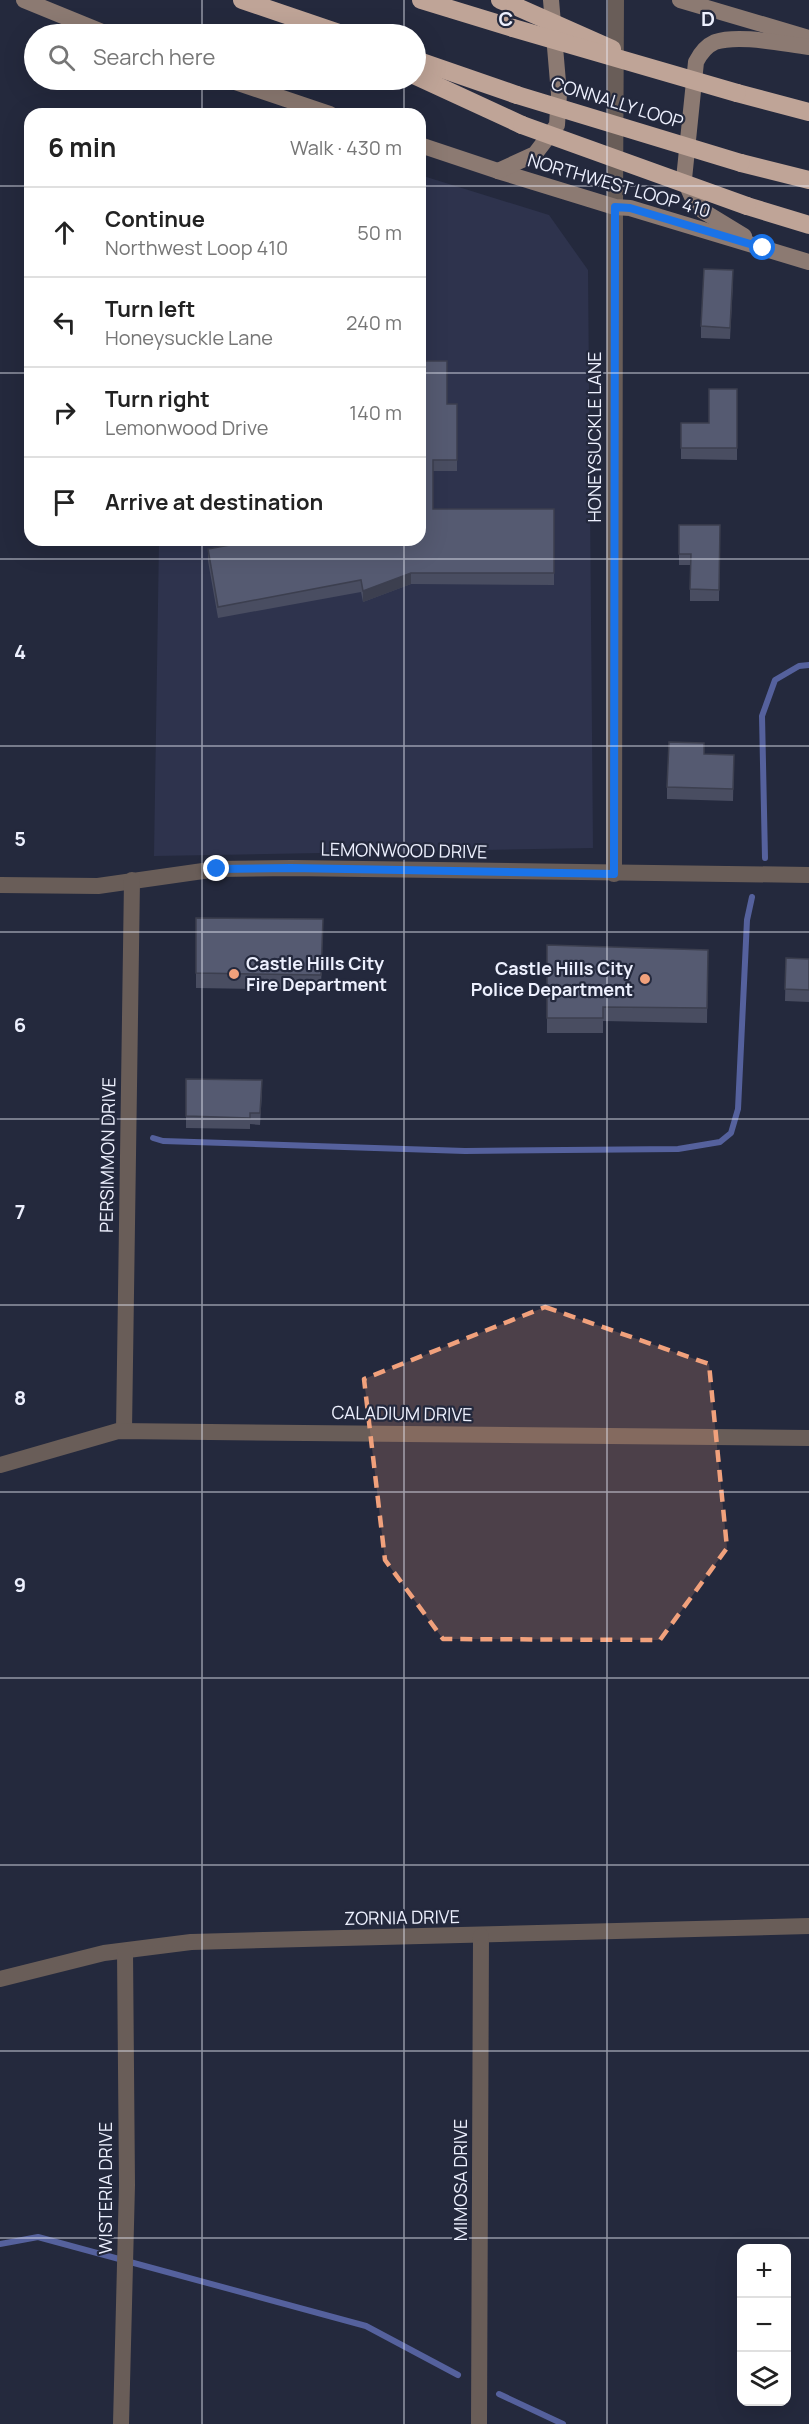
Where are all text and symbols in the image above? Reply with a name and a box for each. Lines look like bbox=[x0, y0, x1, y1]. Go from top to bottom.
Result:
text: C bbox=[499, 5, 513, 32]
text: D bbox=[701, 5, 715, 32]
search box bbox=[24, 24, 426, 90]
icon: search bbox=[45, 41, 78, 74]
text: Search here bbox=[93, 42, 215, 72]
street label: CONNALLY LOOP bbox=[548, 71, 687, 134]
text: 6 min bbox=[48, 129, 116, 165]
text: Walk · 430 m bbox=[290, 134, 402, 161]
street label: NORTHWEST LOOP 410 bbox=[525, 147, 714, 223]
text: Continue bbox=[105, 204, 205, 234]
icon: ahead bbox=[48, 216, 81, 249]
text: 50 m bbox=[357, 219, 402, 246]
text: Northwest Loop 410 bbox=[105, 234, 288, 261]
route start bbox=[749, 234, 775, 260]
text: Turn left bbox=[105, 294, 195, 324]
icon: left bbox=[48, 306, 81, 339]
text: 240 m bbox=[346, 309, 402, 336]
text: Honeysuckle Lane bbox=[105, 324, 273, 351]
street label: HONEYSUCKLE LANE bbox=[582, 352, 606, 522]
text: Turn right bbox=[105, 384, 210, 414]
icon: right bbox=[48, 396, 81, 429]
text: 140 m bbox=[349, 399, 402, 426]
text: Lemonwood Drive bbox=[105, 414, 268, 441]
icon: arrive bbox=[48, 486, 81, 519]
text: Arrive at destination bbox=[105, 487, 323, 517]
text: 4 bbox=[14, 638, 26, 665]
text: 5 bbox=[14, 825, 26, 852]
street label: LEMONWOOD DRIVE bbox=[320, 837, 488, 863]
route end bbox=[203, 855, 229, 881]
place label: Castle Hills City Fire Department bbox=[246, 951, 387, 996]
place label: Castle Hills City Police Department bbox=[471, 956, 633, 1001]
marker: Castle Hills City Fire Department bbox=[227, 967, 241, 981]
marker: Castle Hills City Police Department bbox=[638, 972, 652, 986]
text: 6 bbox=[14, 1011, 26, 1038]
street label: PERSIMMON DRIVE bbox=[94, 1077, 120, 1233]
text: 7 bbox=[15, 1198, 25, 1225]
text: 8 bbox=[14, 1384, 26, 1411]
street label: CALADIUM DRIVE bbox=[331, 1400, 473, 1426]
text: 9 bbox=[14, 1571, 26, 1598]
street label: ZORNIA DRIVE bbox=[344, 1904, 460, 1930]
street label: MIMOSA DRIVE bbox=[448, 2119, 472, 2241]
street label: WISTERIA DRIVE bbox=[93, 2122, 117, 2254]
map controls bbox=[737, 2244, 791, 2406]
button: + bbox=[737, 2244, 791, 2298]
button: − bbox=[737, 2298, 791, 2352]
button: layers bbox=[737, 2352, 791, 2406]

